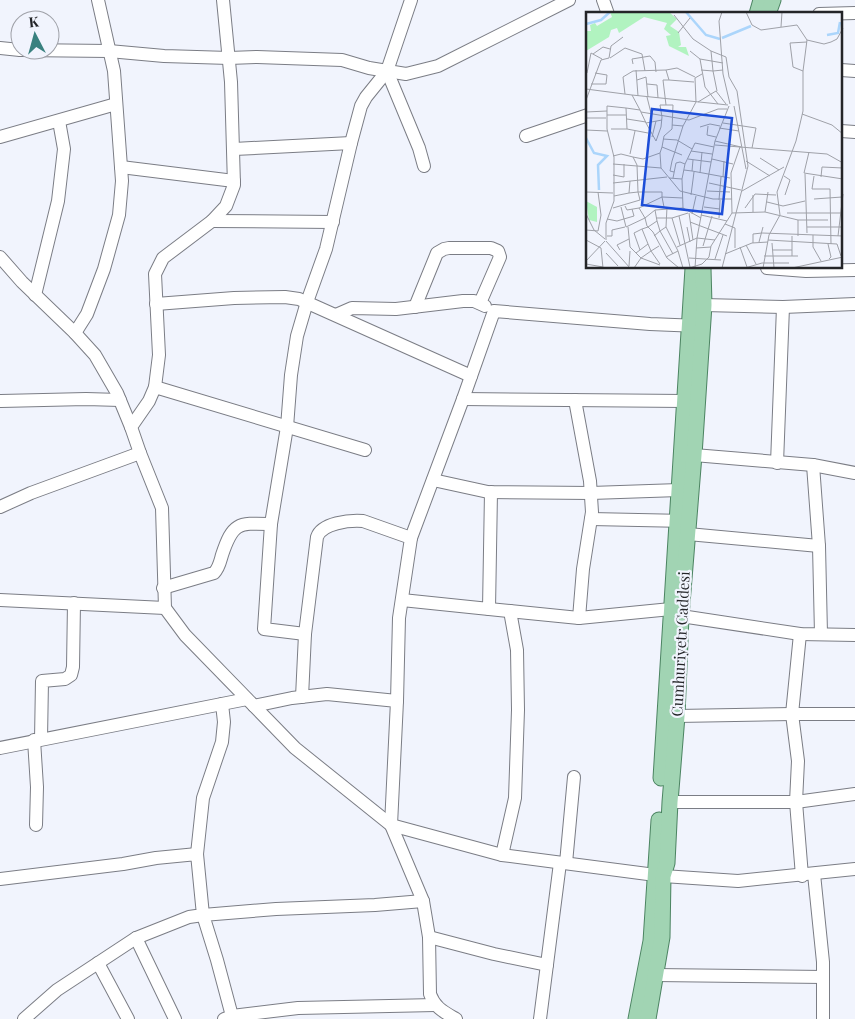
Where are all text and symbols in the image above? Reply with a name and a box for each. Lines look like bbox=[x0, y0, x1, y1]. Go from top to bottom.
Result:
north arrow bbox=[10, 10, 60, 60]
text: K bbox=[28, 11, 41, 32]
inset map bbox=[586, 12, 842, 269]
street label: Cumhuriyetr Caddesi bbox=[666, 570, 694, 717]

